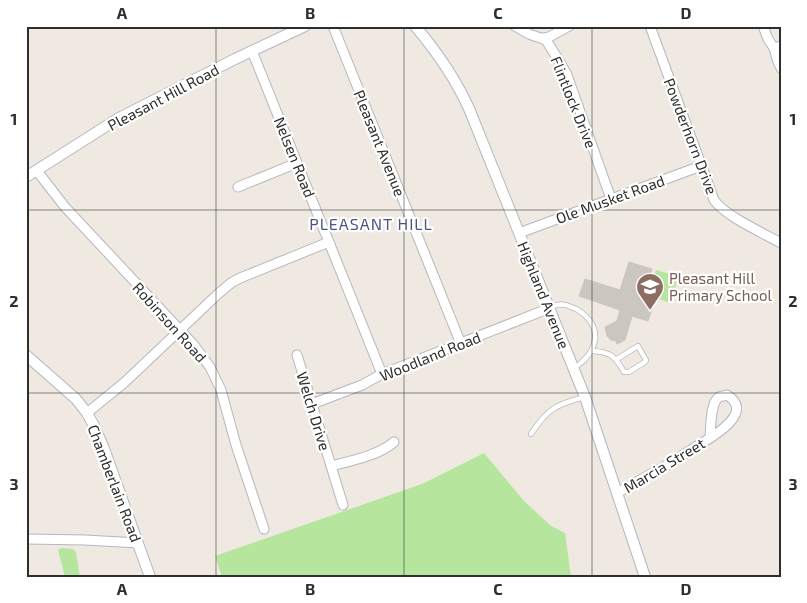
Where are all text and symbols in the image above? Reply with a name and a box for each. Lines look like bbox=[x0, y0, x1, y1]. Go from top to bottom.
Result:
text: A bbox=[117, 3, 128, 22]
text: B bbox=[305, 3, 315, 22]
text: C bbox=[493, 3, 503, 22]
text: D bbox=[681, 3, 692, 22]
street label: Flintlock Drive bbox=[547, 53, 601, 151]
street label: Pleasant Hill Road bbox=[104, 60, 222, 134]
street label: Powderhorn Drive bbox=[661, 75, 721, 197]
street label: Pleasant Avenue bbox=[350, 87, 410, 199]
text: 1 bbox=[11, 109, 17, 128]
text: 1 bbox=[790, 109, 796, 128]
street label: Nelsen Road bbox=[271, 114, 319, 200]
street label: Ole Musket Road bbox=[553, 171, 667, 227]
district label: PLEASANT HILL bbox=[309, 214, 433, 233]
street label: Highland Avenue bbox=[514, 239, 574, 351]
place label: Pleasant Hill Primary School bbox=[669, 269, 772, 304]
school or university icon: Pleasant Hill Primary School bbox=[635, 272, 665, 311]
street label: Robinson Road bbox=[129, 278, 211, 366]
text: 2 bbox=[9, 291, 19, 310]
text: 2 bbox=[788, 291, 798, 310]
street label: Woodland Road bbox=[377, 328, 483, 384]
street label: Welch Drive bbox=[293, 369, 335, 453]
street label: Chamberlain Road bbox=[84, 422, 146, 544]
street label: Marcia Street bbox=[620, 434, 708, 496]
text: 3 bbox=[9, 474, 19, 493]
text: 3 bbox=[788, 474, 798, 493]
text: A bbox=[117, 579, 128, 598]
text: B bbox=[305, 579, 315, 598]
text: C bbox=[493, 579, 503, 598]
text: D bbox=[681, 579, 692, 598]

